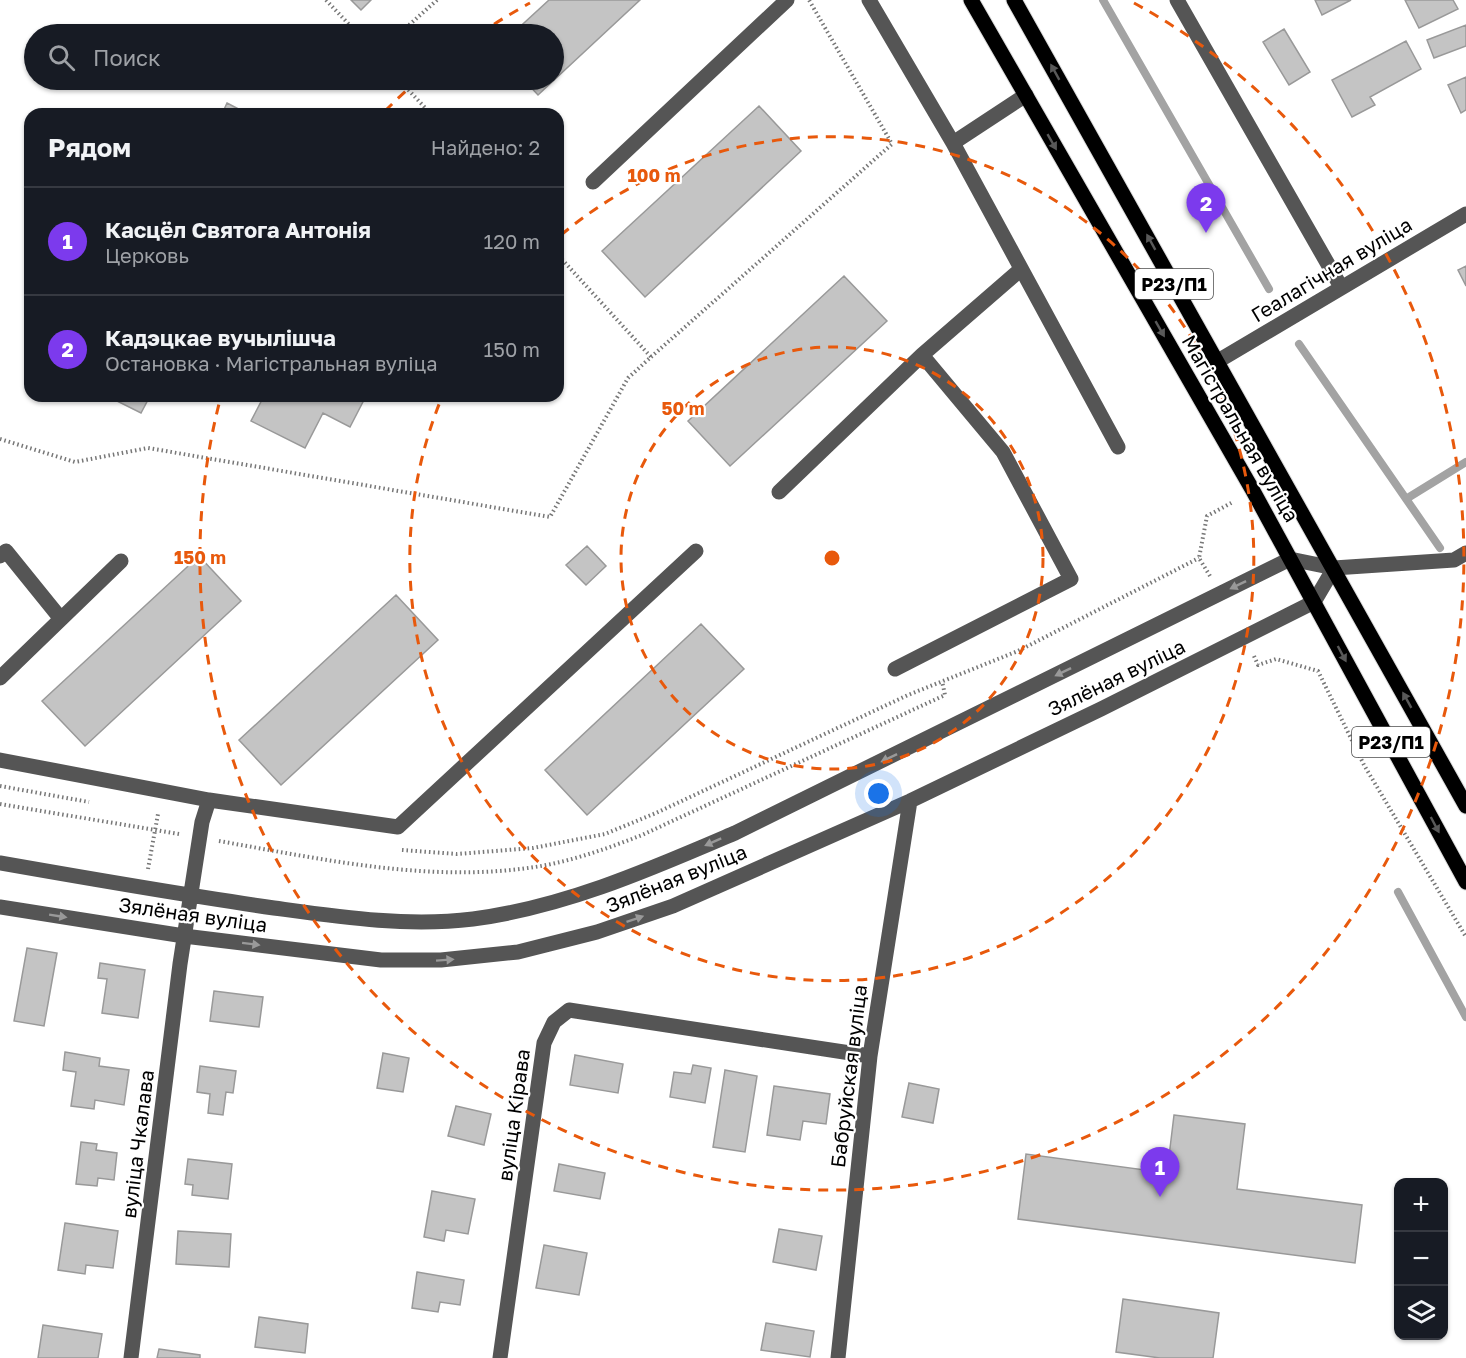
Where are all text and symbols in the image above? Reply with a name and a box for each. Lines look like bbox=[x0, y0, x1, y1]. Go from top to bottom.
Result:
search box bbox=[24, 24, 564, 90]
icon: search bbox=[45, 41, 78, 74]
text: Поиск bbox=[93, 44, 161, 71]
one-way arrow bbox=[1050, 63, 1060, 80]
text: Рядом bbox=[48, 132, 131, 163]
one-way arrow bbox=[1047, 134, 1058, 150]
text: Найдено: 2 bbox=[431, 135, 540, 159]
text: 100 m bbox=[628, 164, 680, 186]
pin: 2 bbox=[1186, 184, 1226, 233]
street label: Геалагічная вуліца bbox=[1246, 212, 1416, 326]
text: Касцёл Святога Антонія bbox=[105, 216, 371, 243]
text: 1 bbox=[62, 229, 73, 253]
text: 120 m bbox=[484, 229, 540, 253]
one-way arrow bbox=[1145, 234, 1156, 250]
text: Церковь bbox=[105, 243, 189, 267]
road number: Р23/П1 bbox=[1135, 269, 1213, 299]
one-way arrow bbox=[1155, 321, 1165, 338]
text: Кадэцкае вучылішча bbox=[105, 324, 336, 351]
street label: Магістральная вуліца bbox=[1178, 330, 1304, 526]
text: 2 bbox=[61, 337, 74, 361]
text: 150 m bbox=[484, 337, 540, 361]
text: Остановка · Магістральная вуліца bbox=[105, 351, 438, 375]
text: 50 m bbox=[662, 397, 704, 419]
text: 150 m bbox=[174, 546, 226, 568]
centre of rings bbox=[822, 548, 842, 568]
one-way arrow bbox=[1229, 579, 1247, 589]
street label: Зялёная вуліца bbox=[1043, 633, 1189, 721]
one-way arrow bbox=[1337, 646, 1347, 663]
one-way arrow bbox=[1055, 667, 1072, 676]
one-way arrow bbox=[1402, 691, 1412, 708]
road number: Р23/П1 bbox=[1352, 727, 1430, 757]
one-way arrow bbox=[880, 753, 897, 763]
your location bbox=[864, 779, 893, 808]
one-way arrow bbox=[1430, 817, 1440, 834]
one-way arrow bbox=[704, 838, 721, 847]
street label: Зялёная вуліца bbox=[602, 839, 750, 917]
street label: Зялёная вуліца bbox=[117, 892, 269, 936]
one-way arrow bbox=[48, 911, 67, 920]
one-way arrow bbox=[626, 914, 644, 923]
one-way arrow bbox=[241, 939, 260, 949]
one-way arrow bbox=[435, 955, 454, 964]
street label: Бабруйская вуліца bbox=[825, 983, 871, 1169]
street label: вуліца Кірава bbox=[492, 1047, 534, 1183]
street label: вуліца Чкалава bbox=[116, 1068, 158, 1220]
pin: 1 bbox=[1140, 1148, 1180, 1197]
map controls bbox=[1394, 1178, 1448, 1340]
button: + bbox=[1394, 1178, 1448, 1232]
button: − bbox=[1394, 1232, 1448, 1286]
button: layers bbox=[1394, 1286, 1448, 1340]

